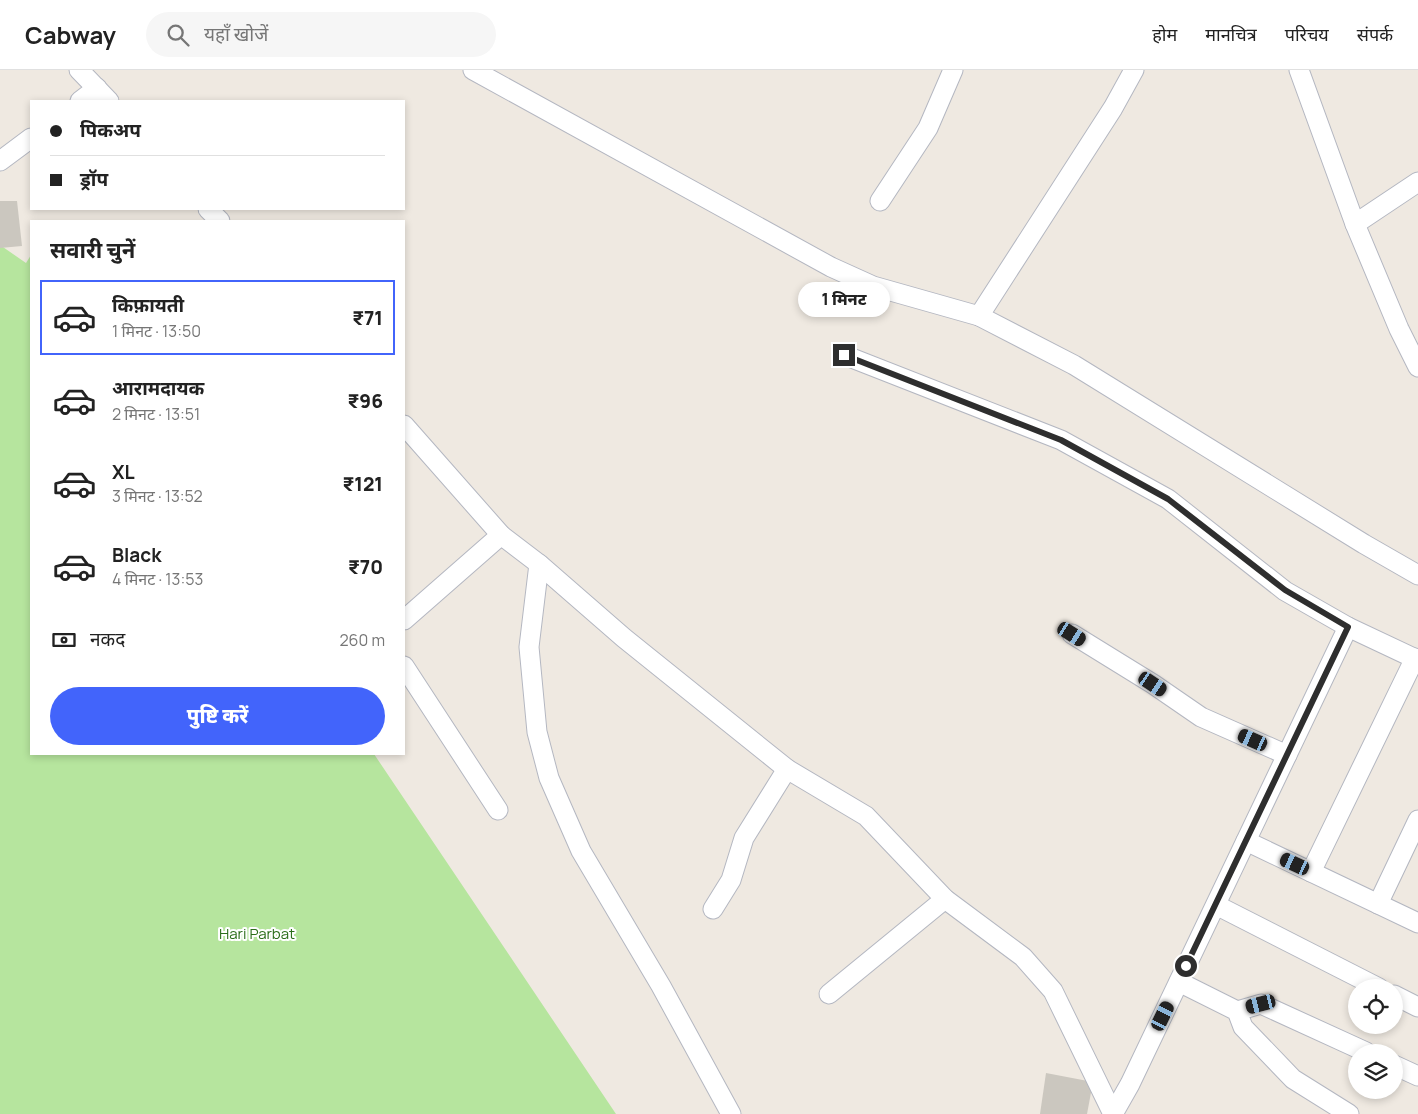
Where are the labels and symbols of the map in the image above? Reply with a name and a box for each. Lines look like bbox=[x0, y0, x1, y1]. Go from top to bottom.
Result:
callout: 1 मिनट bbox=[798, 282, 890, 318]
route end bbox=[833, 344, 855, 366]
car bbox=[1055, 620, 1088, 648]
car bbox=[1136, 669, 1169, 699]
car bbox=[1236, 727, 1269, 753]
car bbox=[1278, 851, 1311, 877]
park label: Hari Parbat bbox=[219, 923, 295, 944]
route start bbox=[1175, 955, 1197, 977]
car bbox=[1244, 993, 1277, 1015]
car bbox=[1149, 999, 1176, 1033]

